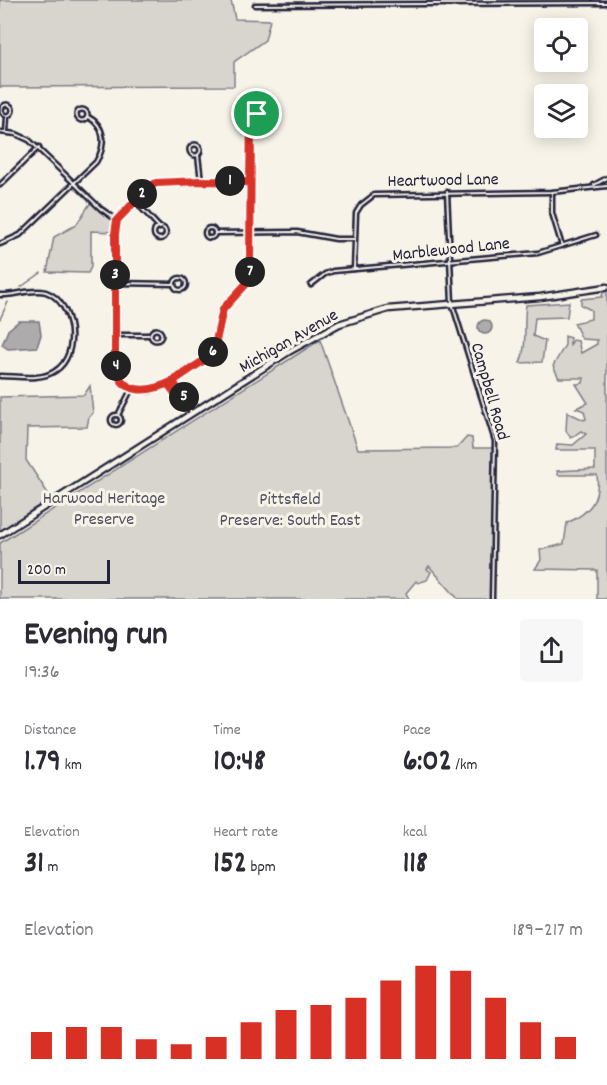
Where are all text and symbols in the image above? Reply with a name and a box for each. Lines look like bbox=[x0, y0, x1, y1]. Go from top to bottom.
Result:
map controls bbox=[534, 18, 588, 138]
button: locate bbox=[534, 18, 588, 72]
button: layers bbox=[534, 84, 588, 138]
pin bbox=[231, 88, 282, 139]
icon: arrive bbox=[240, 97, 273, 130]
pin: 1 bbox=[215, 166, 245, 196]
street label: Heartwood Lane bbox=[387, 168, 499, 195]
text: 1 bbox=[228, 169, 232, 192]
pin: 2 bbox=[127, 179, 157, 209]
text: 2 bbox=[139, 182, 146, 205]
street label: Marblewood Lane bbox=[391, 232, 511, 269]
pin: 7 bbox=[235, 257, 265, 287]
pin: 3 bbox=[100, 260, 130, 290]
text: 7 bbox=[247, 260, 253, 283]
text: 3 bbox=[111, 263, 119, 286]
street label: Michigan Avenue bbox=[235, 304, 343, 381]
pin: 6 bbox=[198, 337, 228, 367]
text: 6 bbox=[209, 340, 217, 363]
street label: Campbell Road bbox=[463, 340, 514, 443]
pin: 4 bbox=[101, 351, 131, 381]
text: 4 bbox=[113, 354, 119, 377]
pin: 5 bbox=[169, 382, 199, 412]
text: 5 bbox=[180, 385, 188, 408]
park label: Harwood Heritage Preserve bbox=[43, 487, 165, 533]
park label: Pittsfield Preserve: South East bbox=[219, 488, 361, 534]
scale bar bbox=[18, 557, 110, 584]
text: 200 m bbox=[27, 559, 66, 582]
text: Evening run bbox=[24, 613, 168, 660]
button: share bbox=[520, 619, 583, 682]
text: 19:36 bbox=[24, 659, 60, 687]
text: Distance bbox=[24, 719, 76, 742]
text: Time bbox=[213, 719, 241, 742]
text: Pace bbox=[403, 719, 431, 742]
text: 1.79 bbox=[24, 742, 61, 785]
text: 10:48 bbox=[213, 742, 266, 785]
text: 6:02 bbox=[403, 742, 452, 785]
text: km bbox=[61, 754, 82, 777]
text: /km bbox=[452, 754, 478, 777]
text: Elevation bbox=[24, 821, 80, 844]
text: Heart rate bbox=[213, 821, 278, 844]
text: kcal bbox=[403, 821, 427, 844]
text: 31 bbox=[24, 844, 44, 887]
text: 152 bbox=[213, 844, 247, 887]
text: 118 bbox=[403, 844, 428, 887]
text: m bbox=[44, 856, 59, 879]
text: bpm bbox=[247, 856, 276, 879]
text: Elevation bbox=[24, 917, 94, 945]
text: 189–217 m bbox=[512, 917, 583, 945]

